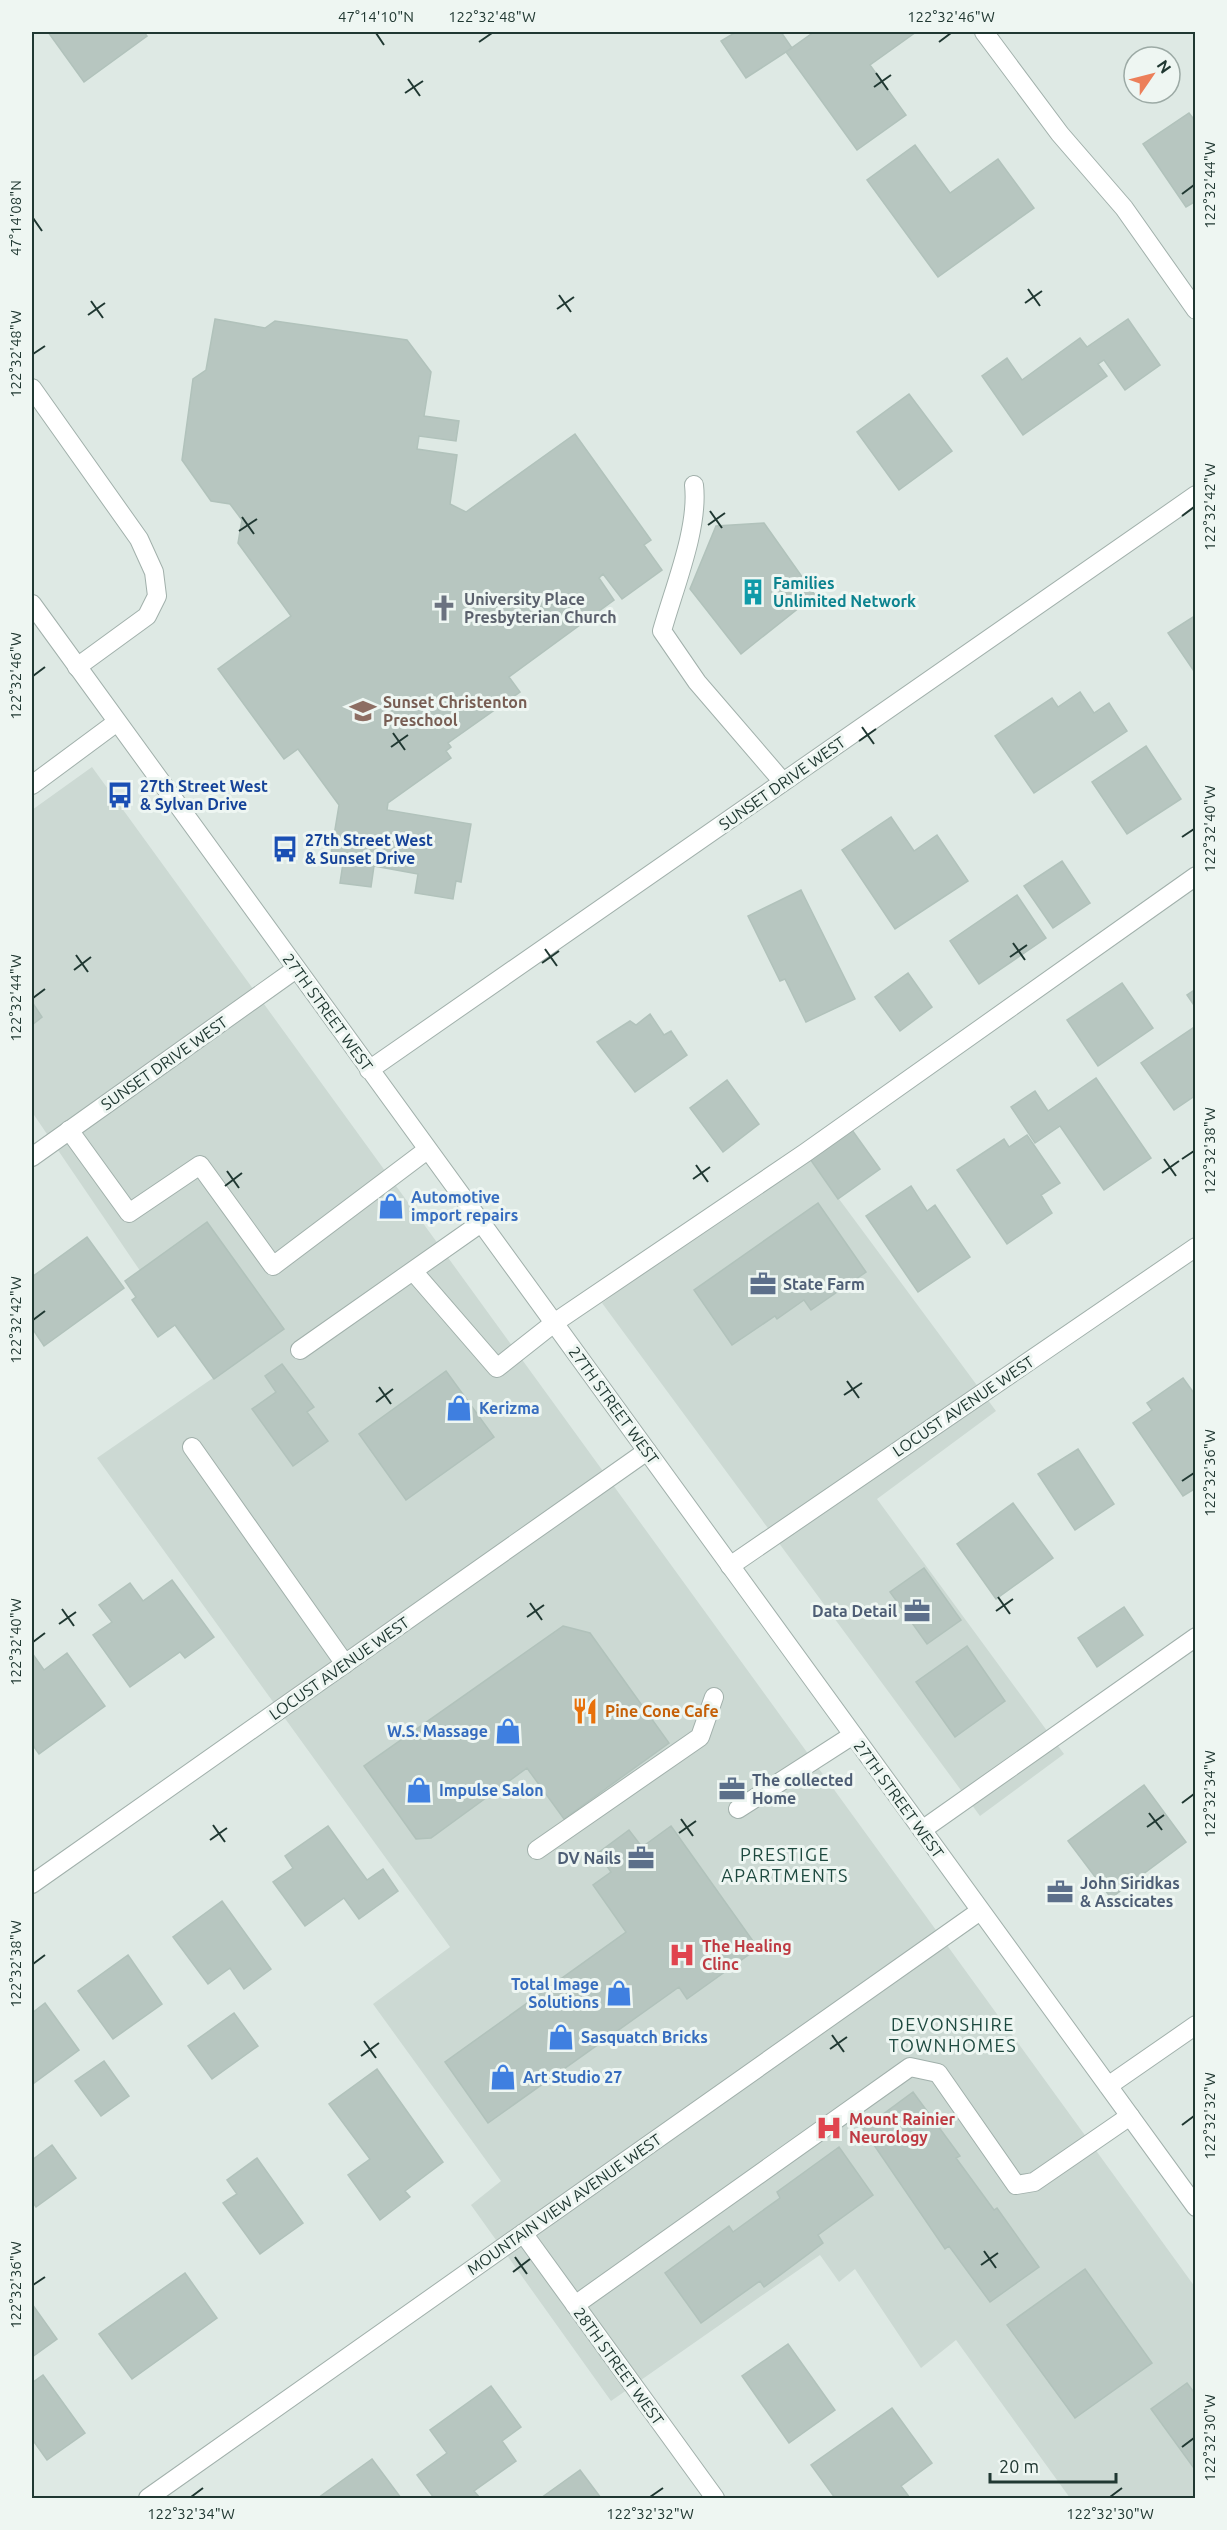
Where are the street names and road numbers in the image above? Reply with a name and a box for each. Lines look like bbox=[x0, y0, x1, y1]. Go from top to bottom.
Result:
street label: SUNSET DRIVE WEST bbox=[715, 733, 849, 833]
street label: 27TH STREET WEST bbox=[279, 950, 377, 1074]
street label: SUNSET DRIVE WEST bbox=[97, 1013, 231, 1113]
street label: 27TH STREET WEST bbox=[565, 1343, 663, 1467]
street label: LOCUST AVENUE WEST bbox=[889, 1352, 1037, 1460]
street label: LOCUST AVENUE WEST bbox=[266, 1613, 412, 1723]
street label: 27TH STREET WEST bbox=[850, 1737, 948, 1861]
street label: MOUNTAIN VIEW AVENUE WEST bbox=[464, 2130, 665, 2278]
street label: 28TH STREET WEST bbox=[570, 2304, 668, 2428]

